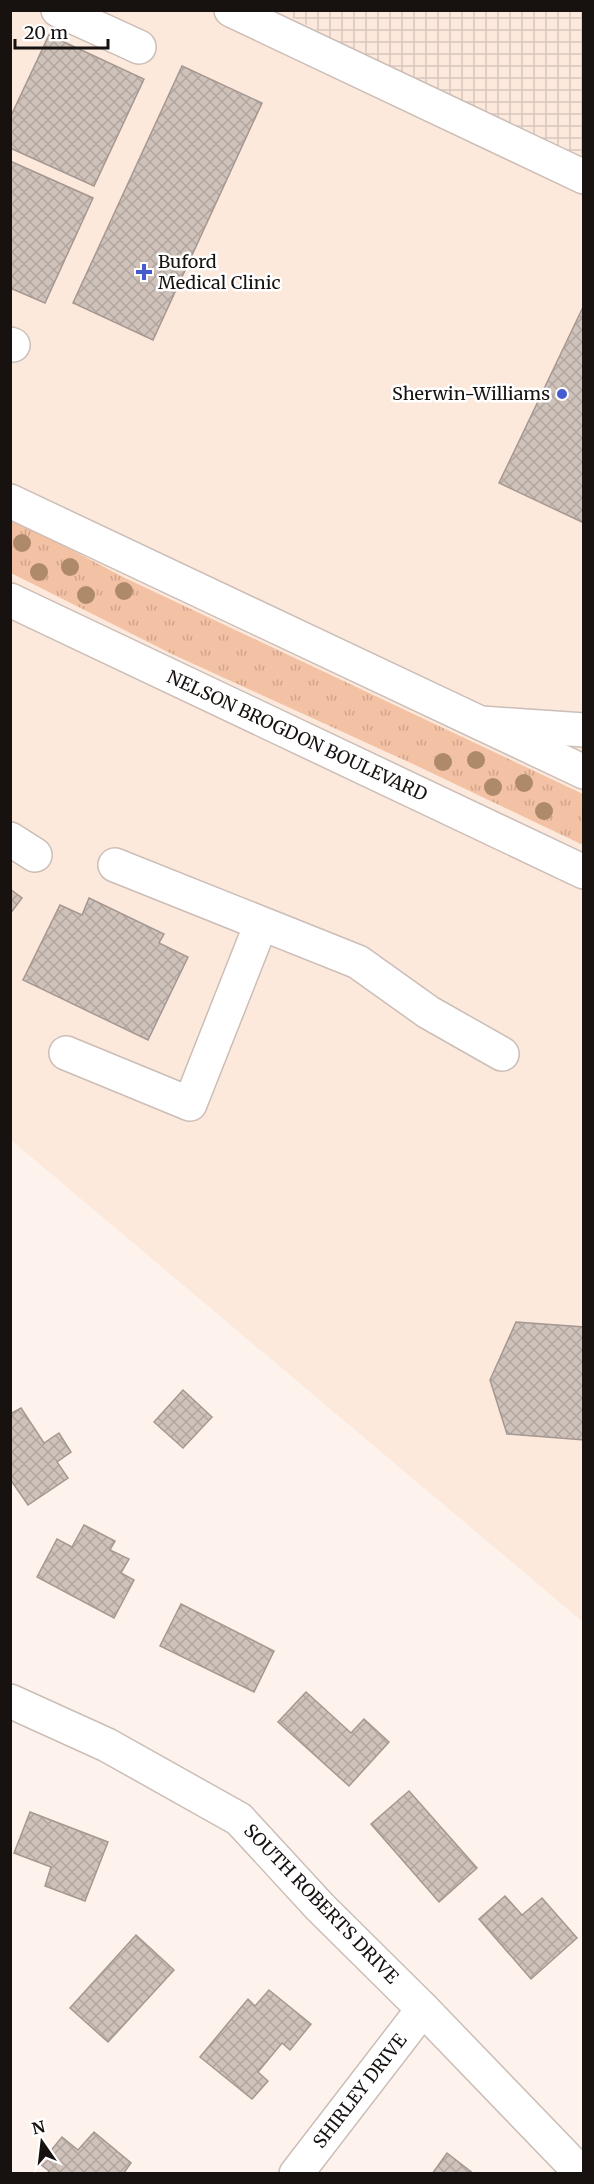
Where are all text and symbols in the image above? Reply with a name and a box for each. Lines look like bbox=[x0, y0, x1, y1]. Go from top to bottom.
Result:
scale bar bbox=[15, 12, 108, 50]
text: 20 m bbox=[24, 21, 68, 44]
place label: Buford Medical Clinic bbox=[158, 250, 281, 294]
marker: Buford Medical Clinic bbox=[135, 263, 153, 281]
place label: Sherwin-Williams bbox=[392, 382, 550, 405]
marker: Sherwin-Williams bbox=[555, 387, 569, 401]
street label: NELSON BROGDON BOULEVARD bbox=[163, 665, 431, 806]
street label: SOUTH ROBERTS DRIVE bbox=[239, 1819, 404, 1989]
street label: SHIRLEY DRIVE bbox=[308, 2028, 412, 2152]
north arrow bbox=[12, 2112, 72, 2172]
text: N bbox=[30, 2116, 47, 2139]

